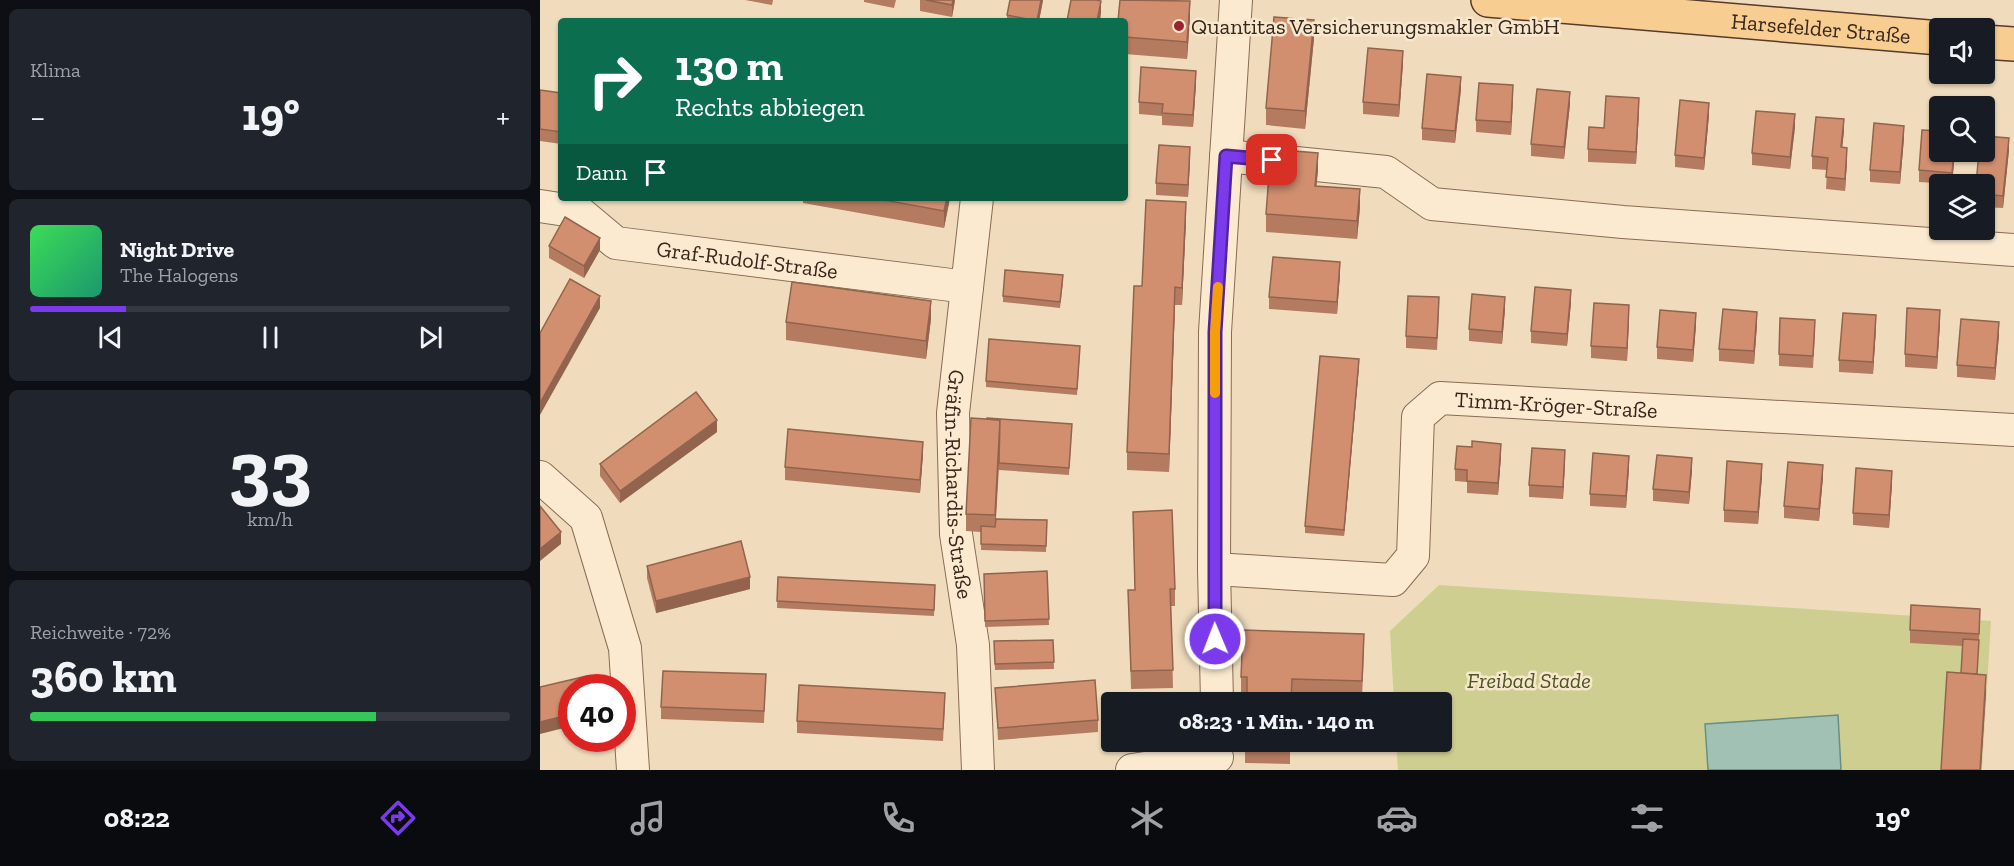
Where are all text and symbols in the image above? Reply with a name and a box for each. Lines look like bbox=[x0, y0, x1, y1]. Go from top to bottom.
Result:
street label: Harsefelder Straße bbox=[1730, 7, 1912, 49]
place label: Quantitas Versicherungsmakler GmbH bbox=[1191, 13, 1560, 40]
map controls bbox=[1929, 18, 1995, 240]
button: sound bbox=[1929, 18, 1995, 84]
marker: Quantitas Versicherungsmakler GmbH bbox=[1172, 19, 1186, 33]
text: 130 m bbox=[675, 40, 783, 91]
icon: right bbox=[576, 42, 654, 120]
text: Klima bbox=[30, 58, 81, 82]
text: 19° bbox=[242, 88, 300, 142]
text: Rechts abbiegen bbox=[675, 91, 865, 123]
button: search bbox=[1929, 96, 1995, 162]
text: − bbox=[30, 97, 45, 136]
text: + bbox=[496, 97, 510, 136]
pin bbox=[1246, 134, 1297, 185]
icon: arrive bbox=[1255, 143, 1288, 176]
icon: arrive bbox=[639, 156, 672, 189]
text: Dann bbox=[576, 159, 627, 186]
button: layers bbox=[1929, 174, 1995, 240]
street label: Graf-Rudolf-Straße bbox=[655, 235, 839, 285]
text: Night Drive bbox=[120, 236, 234, 263]
text: The Halogens bbox=[120, 263, 238, 287]
icon: previous bbox=[94, 321, 127, 354]
icon: pause bbox=[254, 321, 287, 354]
icon: next bbox=[414, 321, 447, 354]
street label: Gräfin-Richardis-Straße bbox=[939, 368, 979, 601]
street label: Timm-Kröger-Straße bbox=[1454, 386, 1658, 424]
text: 33 bbox=[228, 421, 312, 515]
text: km/h bbox=[247, 507, 293, 531]
position arrow bbox=[1183, 607, 1247, 671]
text: Reichweite · 72% bbox=[30, 620, 171, 644]
text: 360 km bbox=[30, 650, 177, 704]
park label: Freibad Stade bbox=[1467, 667, 1591, 694]
speed limit sign: 40 bbox=[558, 674, 636, 752]
text: 08:23 · 1 Min. · 140 m bbox=[1179, 708, 1374, 735]
icon: directions bbox=[377, 797, 419, 839]
icon: music bbox=[627, 797, 669, 839]
icon: phone bbox=[877, 797, 919, 839]
icon: climate bbox=[1126, 797, 1168, 839]
icon: car bbox=[1376, 797, 1418, 839]
icon: filters bbox=[1626, 797, 1668, 839]
text: 08:22 bbox=[104, 802, 170, 834]
text: 19° bbox=[1875, 802, 1910, 834]

